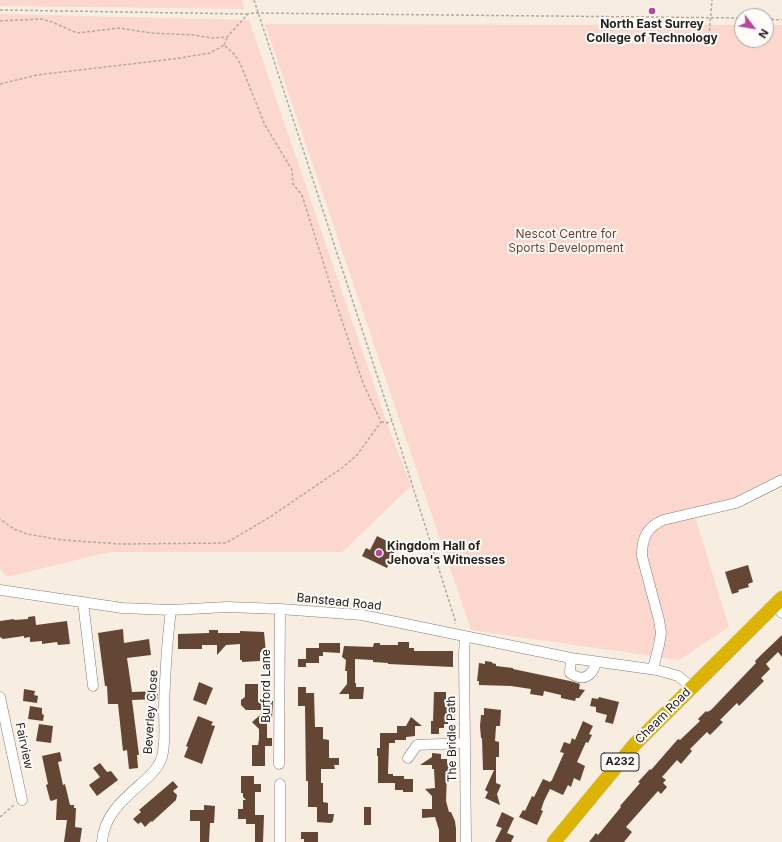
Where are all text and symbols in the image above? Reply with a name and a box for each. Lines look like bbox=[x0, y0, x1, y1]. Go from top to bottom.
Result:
marker: North East Surrey College of Technology bbox=[647, 6, 657, 16]
north arrow bbox=[734, 8, 774, 48]
place label: North East Surrey College of Technology bbox=[586, 17, 718, 45]
text: N bbox=[755, 26, 772, 41]
park label: Nescot Centre for Sports Development bbox=[508, 227, 624, 255]
place label: Kingdom Hall of Jehova's Witnesses bbox=[387, 539, 505, 567]
marker: Kingdom Hall of Jehova's Witnesses bbox=[374, 548, 384, 558]
street label: Banstead Road bbox=[296, 590, 382, 614]
street label: Burford Lane bbox=[259, 649, 273, 723]
street label: Beverley Close bbox=[141, 669, 161, 755]
street label: Cheam Road bbox=[632, 685, 694, 747]
street label: The Bridle Path bbox=[444, 696, 460, 782]
street label: Fairview bbox=[12, 721, 36, 771]
road number: A232 bbox=[601, 753, 639, 771]

